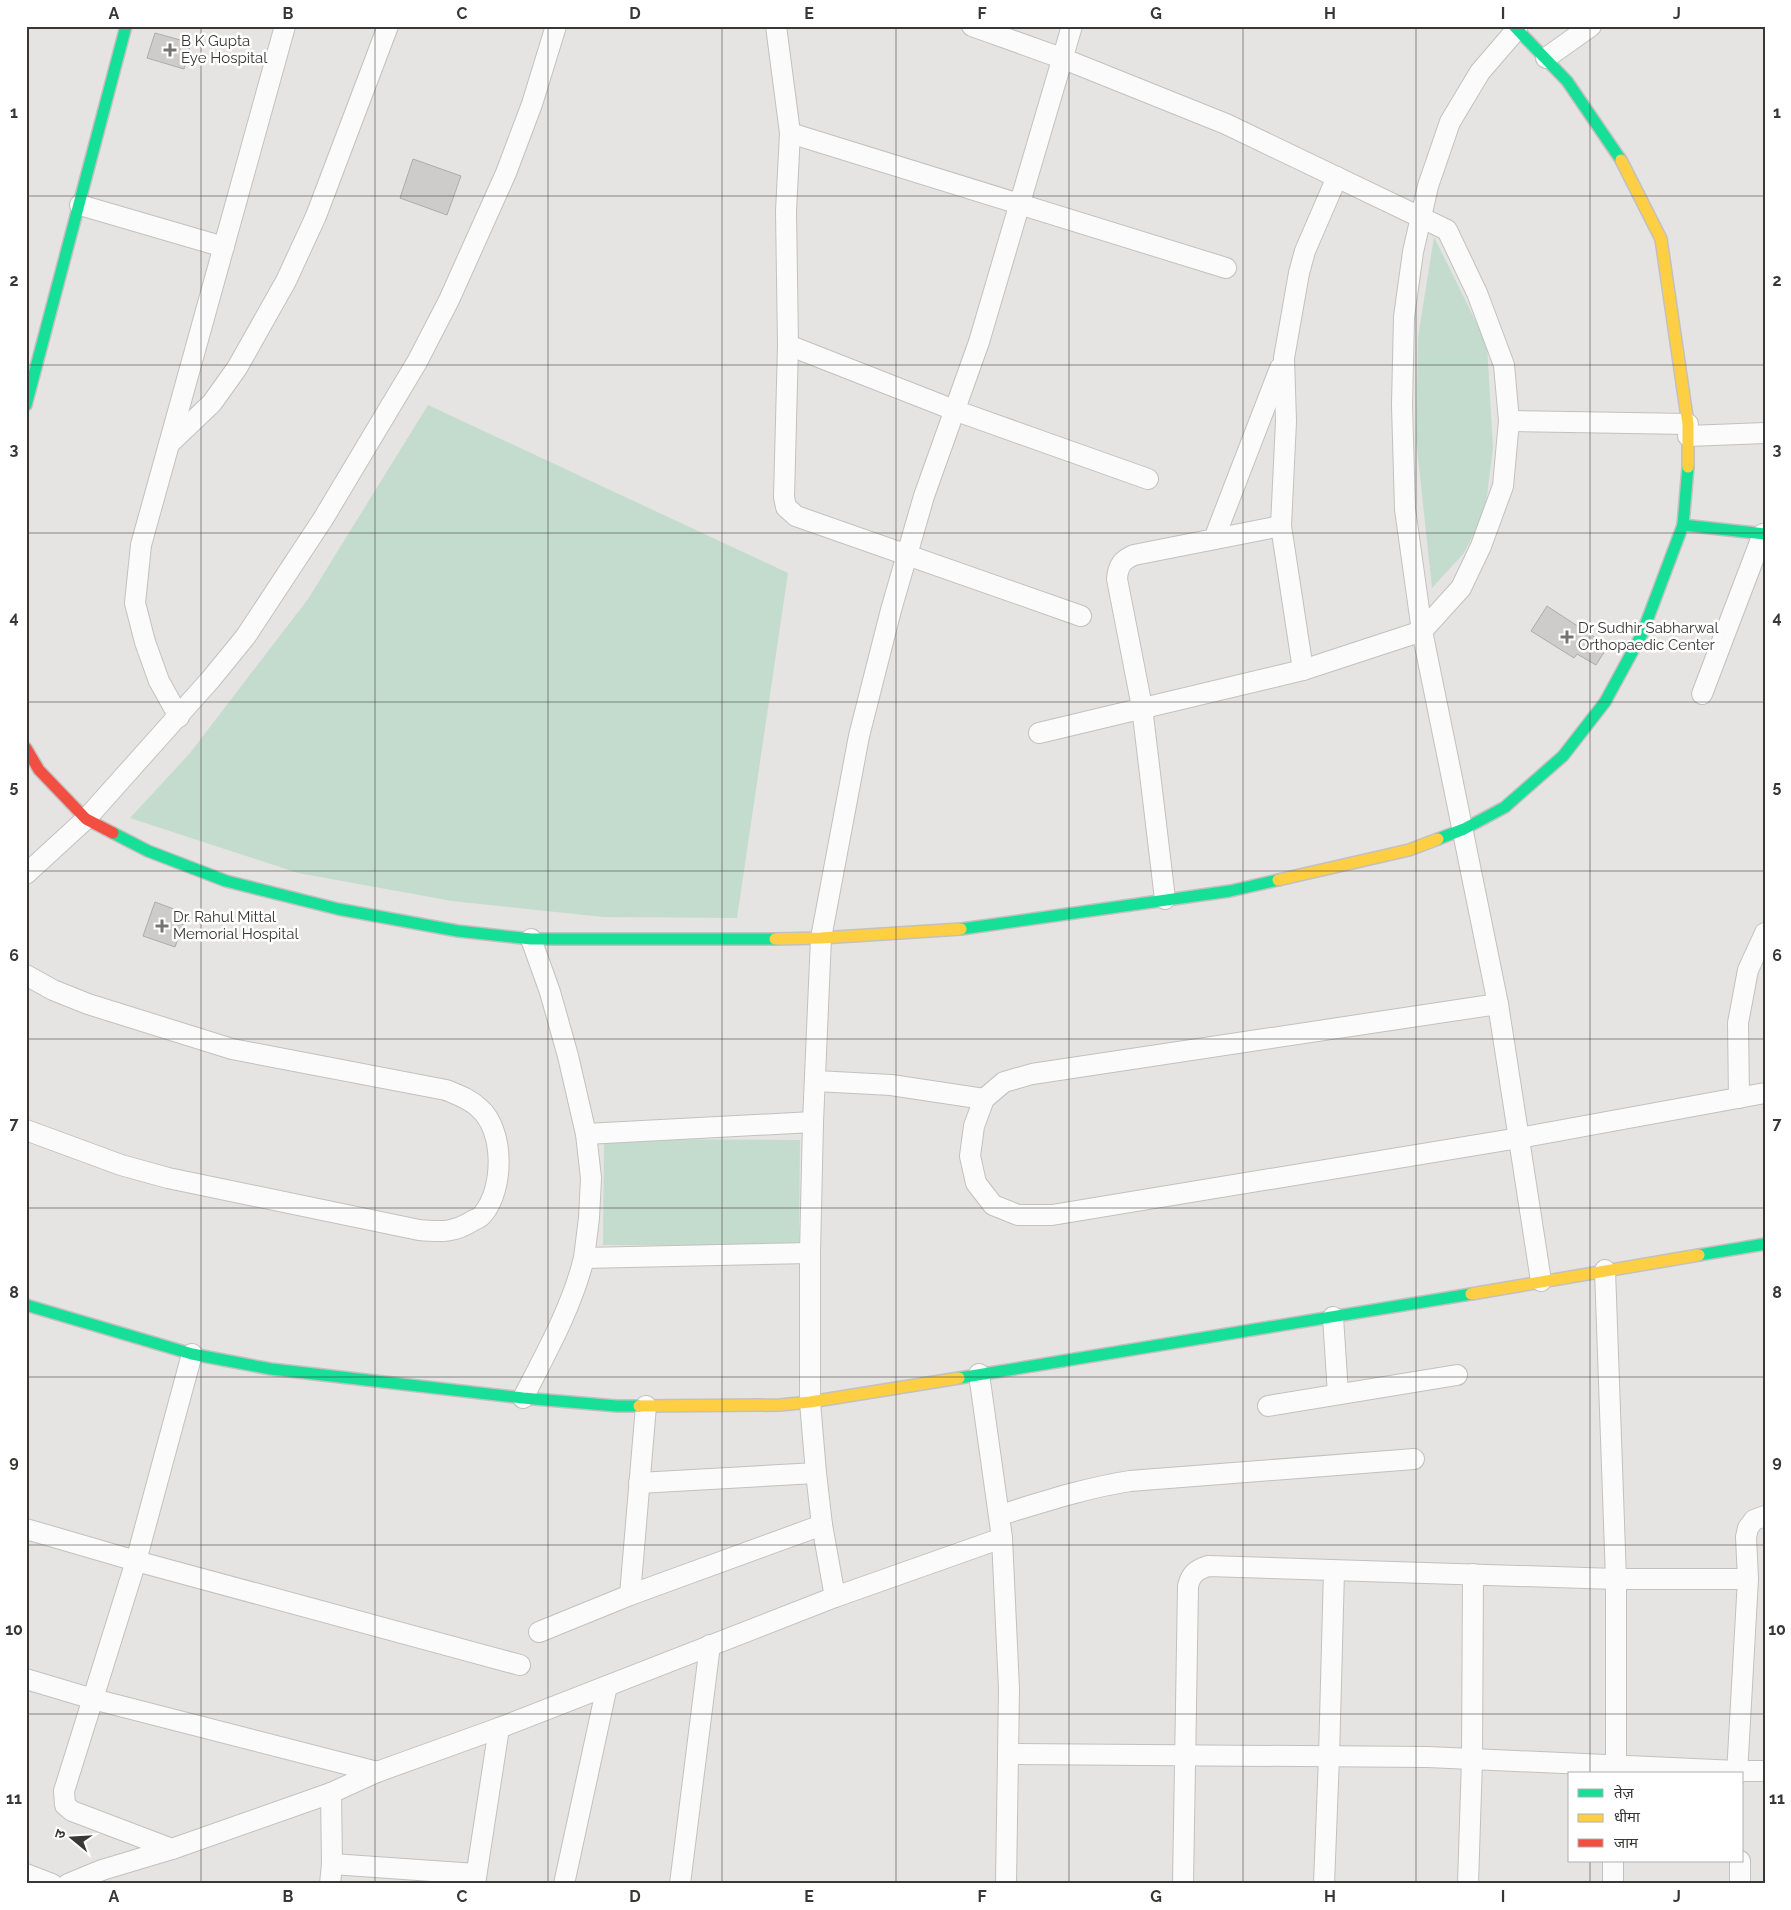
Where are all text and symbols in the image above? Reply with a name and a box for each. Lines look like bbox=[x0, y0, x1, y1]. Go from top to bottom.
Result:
text: A bbox=[109, 4, 120, 23]
text: B bbox=[283, 4, 294, 23]
text: C bbox=[457, 4, 468, 23]
text: D bbox=[629, 4, 641, 23]
text: E bbox=[804, 4, 814, 23]
text: F bbox=[977, 4, 987, 23]
text: G bbox=[1150, 4, 1162, 23]
text: H bbox=[1324, 4, 1336, 23]
text: I bbox=[1501, 4, 1505, 23]
text: J bbox=[1673, 4, 1681, 23]
place label: B K Gupta Eye Hospital bbox=[181, 32, 268, 67]
marker: B K Gupta Eye Hospital bbox=[163, 43, 177, 57]
text: 1 bbox=[10, 103, 18, 122]
text: 1 bbox=[1773, 103, 1781, 122]
text: 2 bbox=[9, 271, 19, 290]
text: 2 bbox=[1772, 271, 1782, 290]
text: 3 bbox=[10, 440, 19, 459]
text: 3 bbox=[1773, 440, 1782, 459]
text: 4 bbox=[9, 608, 19, 627]
text: 4 bbox=[1772, 608, 1782, 627]
place label: Dr Sudhir Sabharwal Orthopaedic Center bbox=[1578, 619, 1719, 654]
marker: Dr Sudhir Sabharwal Orthopaedic Center bbox=[1560, 630, 1574, 644]
text: 5 bbox=[10, 777, 19, 796]
text: 5 bbox=[1773, 777, 1782, 796]
place label: Dr. Rahul Mittal Memorial Hospital bbox=[173, 908, 300, 943]
marker: Dr. Rahul Mittal Memorial Hospital bbox=[155, 919, 169, 933]
text: 6 bbox=[9, 946, 19, 965]
text: 6 bbox=[1772, 946, 1782, 965]
text: 7 bbox=[10, 1114, 19, 1133]
text: 7 bbox=[1773, 1114, 1782, 1133]
text: 8 bbox=[9, 1283, 19, 1302]
text: 8 bbox=[1772, 1283, 1782, 1302]
text: 9 bbox=[9, 1452, 19, 1471]
text: 9 bbox=[1772, 1452, 1782, 1471]
text: 10 bbox=[5, 1620, 23, 1639]
text: 10 bbox=[1768, 1620, 1786, 1639]
legend bbox=[1568, 1772, 1744, 1862]
text: तेज़ bbox=[1614, 1784, 1635, 1802]
text: 11 bbox=[6, 1789, 22, 1808]
text: 11 bbox=[1769, 1789, 1785, 1808]
text: धीमा bbox=[1614, 1808, 1641, 1826]
north arrow bbox=[48, 1812, 98, 1862]
text: उ bbox=[51, 1827, 69, 1840]
text: जाम bbox=[1614, 1834, 1639, 1852]
text: A bbox=[109, 1887, 120, 1906]
text: B bbox=[283, 1887, 294, 1906]
text: C bbox=[457, 1887, 468, 1906]
text: D bbox=[629, 1887, 641, 1906]
text: E bbox=[804, 1887, 814, 1906]
text: F bbox=[977, 1887, 987, 1906]
text: G bbox=[1150, 1887, 1162, 1906]
text: H bbox=[1324, 1887, 1336, 1906]
text: I bbox=[1501, 1887, 1505, 1906]
text: J bbox=[1673, 1887, 1681, 1906]

